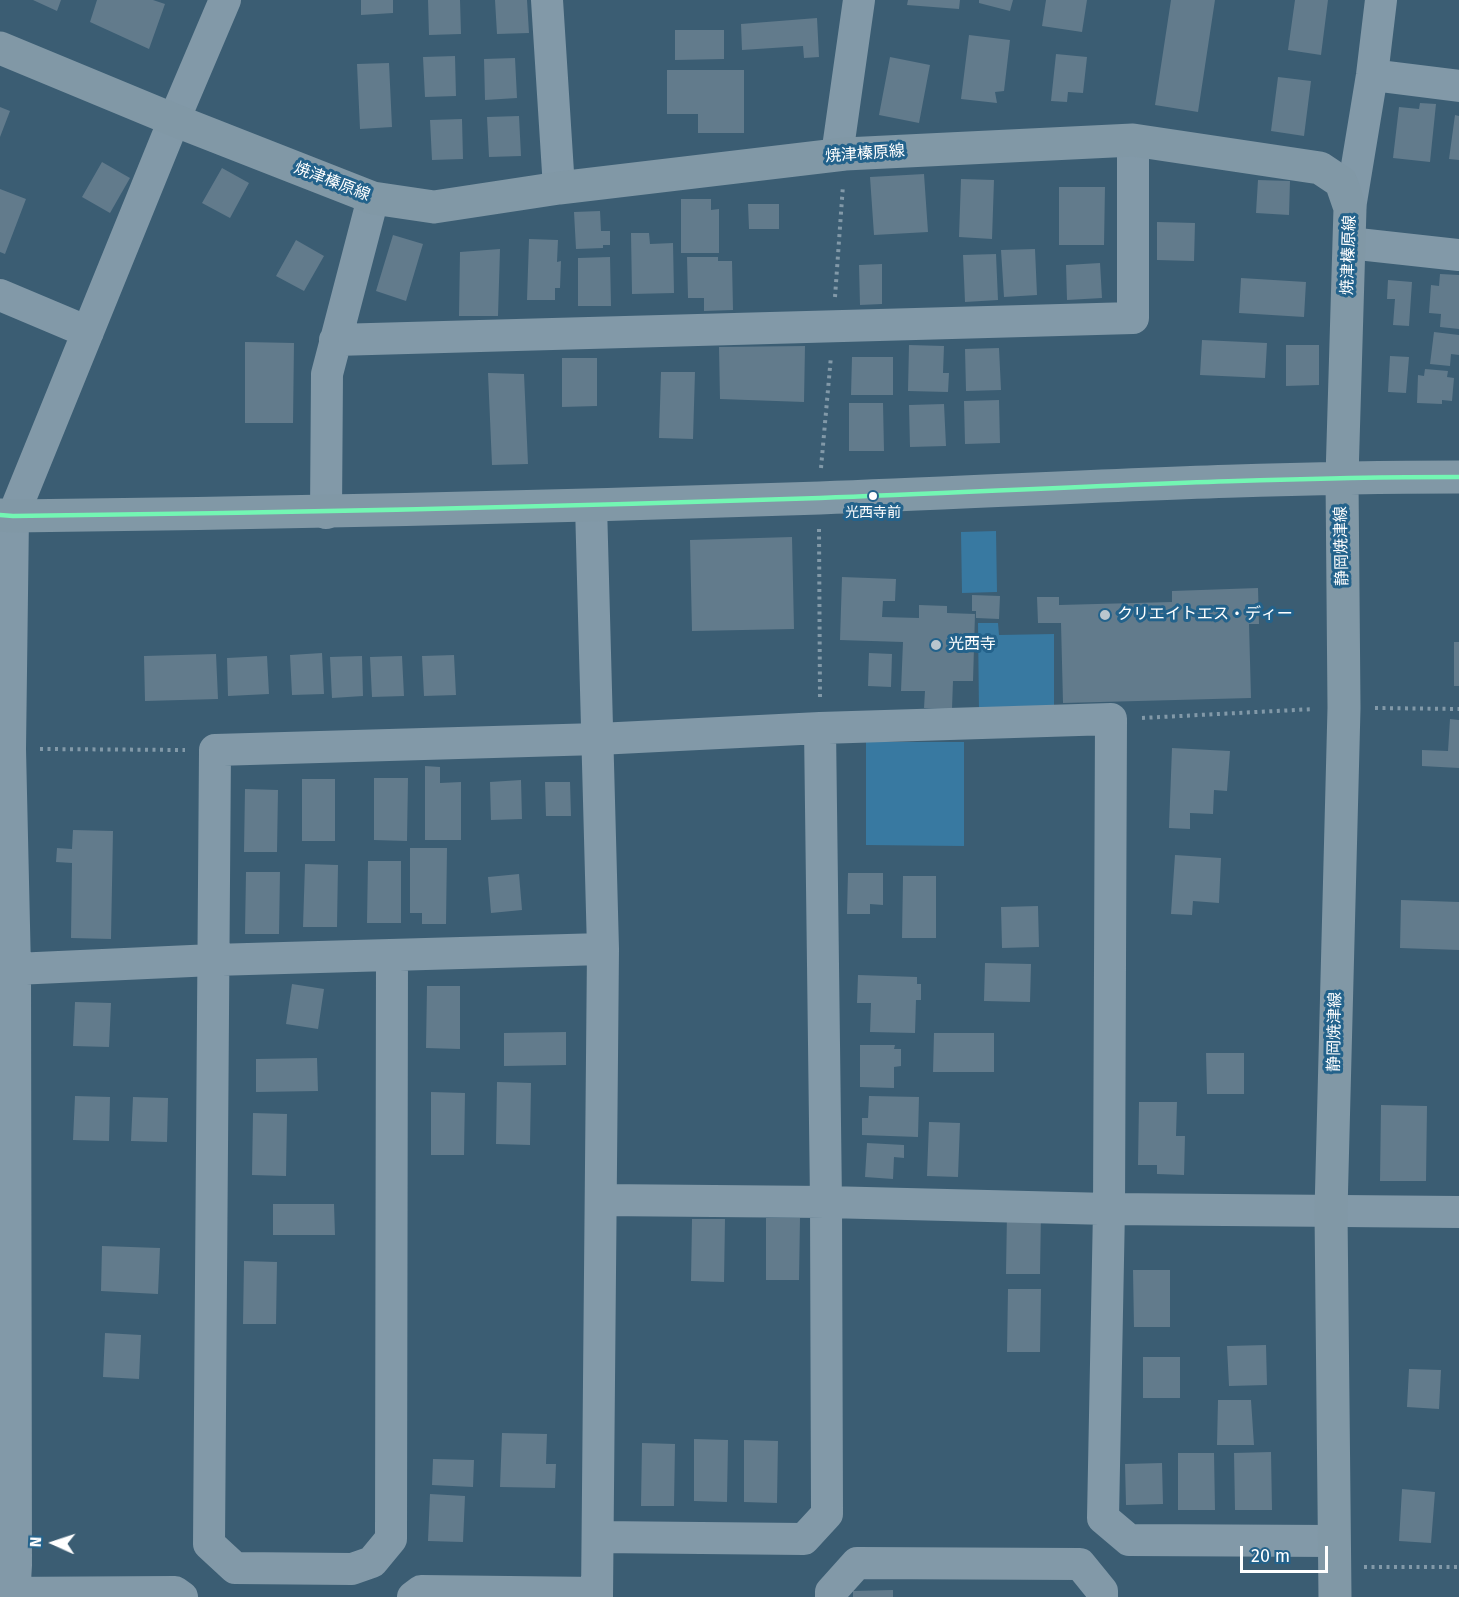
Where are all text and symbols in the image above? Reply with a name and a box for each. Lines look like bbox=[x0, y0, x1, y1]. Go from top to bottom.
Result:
street label: 焼津榛原線 bbox=[824, 142, 906, 166]
street label: 焼津榛原線 bbox=[291, 159, 373, 205]
street label: 焼津榛原線 bbox=[1338, 215, 1360, 295]
marker: 光西寺前 bbox=[867, 490, 879, 502]
place label: 光西寺前 bbox=[845, 505, 901, 521]
street label: 静岡焼津線 bbox=[1332, 506, 1352, 586]
place label: クリエイトエス・ディー bbox=[1117, 605, 1293, 625]
marker: クリエイトエス・ディー bbox=[1098, 608, 1112, 622]
place label: 光西寺 bbox=[948, 635, 996, 655]
marker: 光西寺 bbox=[929, 638, 943, 652]
street label: 静岡焼津線 bbox=[1325, 992, 1345, 1072]
north arrow bbox=[24, 1513, 84, 1573]
scale bar bbox=[1243, 1534, 1332, 1572]
text: N bbox=[26, 1536, 45, 1548]
text: 20 m bbox=[1251, 1545, 1290, 1567]

